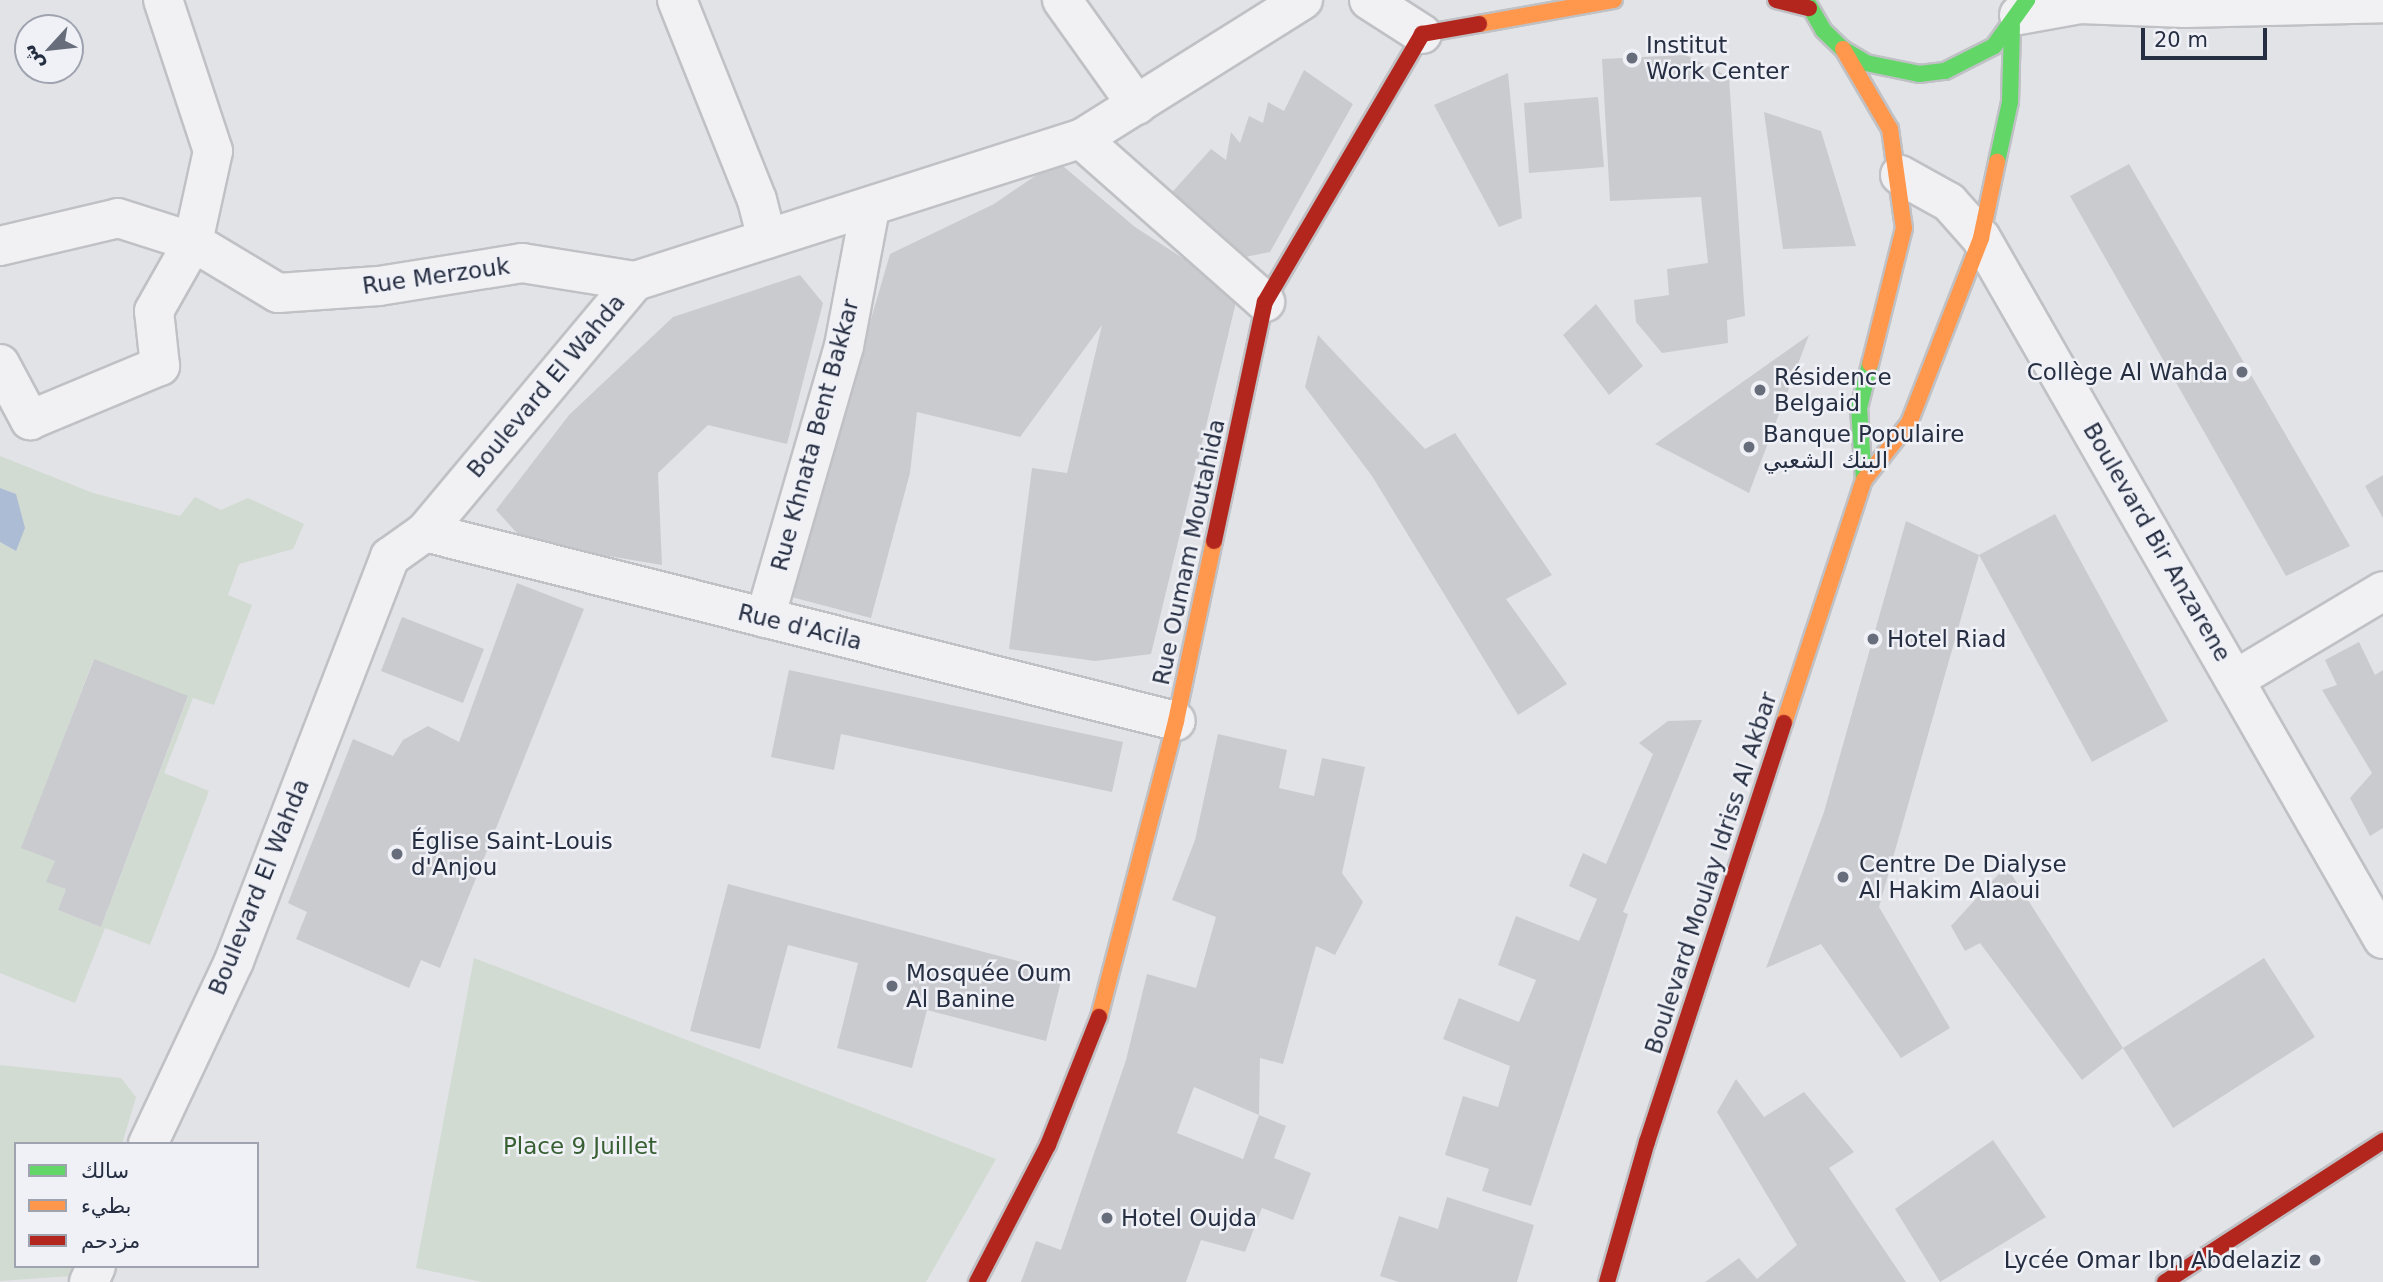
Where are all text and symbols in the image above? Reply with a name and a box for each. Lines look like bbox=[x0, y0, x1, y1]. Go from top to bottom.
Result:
north arrow bbox=[14, 14, 84, 84]
scale bar bbox=[2145, 14, 2271, 58]
text: 20 m bbox=[2154, 28, 2208, 52]
place label: Institut Work Center bbox=[1646, 31, 1789, 85]
text: ش bbox=[16, 41, 48, 74]
marker: Institut Work Center bbox=[1624, 50, 1640, 66]
street label: Rue Merzouk bbox=[361, 252, 511, 300]
street label: Boulevard El Wahda bbox=[461, 289, 631, 483]
street label: Rue Khnata Bent Bakkar bbox=[765, 296, 865, 574]
place label: Collège Al Wahda bbox=[2027, 358, 2228, 386]
place label: Résidence Belgaid bbox=[1774, 363, 1892, 417]
marker: Collège Al Wahda bbox=[2234, 364, 2250, 380]
marker: Résidence Belgaid bbox=[1752, 382, 1768, 398]
street label: Rue Oumam Moutahida bbox=[1147, 417, 1231, 687]
street label: Boulevard Bir Anzarene bbox=[2077, 418, 2237, 666]
place label: Banque Populaire البنك الشعبي bbox=[1763, 420, 1964, 474]
marker: Banque Populaire البنك الشعبي bbox=[1741, 439, 1757, 455]
street label: Rue d'Acila bbox=[735, 598, 865, 656]
place label: Hotel Riad bbox=[1887, 625, 2006, 653]
marker: Hotel Riad bbox=[1865, 631, 1881, 647]
street label: Boulevard Moulay Idriss Al Akbar bbox=[1639, 689, 1783, 1057]
street label: Boulevard El Wahda bbox=[203, 775, 315, 999]
place label: Église Saint-Louis d'Anjou bbox=[411, 827, 613, 881]
marker: Église Saint-Louis d'Anjou bbox=[389, 846, 405, 862]
place label: Centre De Dialyse Al Hakim Alaoui bbox=[1859, 850, 2067, 904]
marker: Centre De Dialyse Al Hakim Alaoui bbox=[1833, 867, 1853, 887]
place label: Mosquée Oum Al Banine bbox=[906, 959, 1072, 1013]
marker: Mosquée Oum Al Banine bbox=[884, 978, 900, 994]
park label: Place 9 Juillet bbox=[503, 1132, 657, 1160]
legend bbox=[14, 1142, 259, 1268]
text: سالك bbox=[81, 1159, 129, 1183]
text: بطيء bbox=[81, 1194, 131, 1218]
place label: Hotel Oujda bbox=[1121, 1204, 1257, 1232]
marker: Hotel Oujda bbox=[1099, 1210, 1115, 1226]
text: مزدحم bbox=[81, 1229, 140, 1253]
place label: Lycée Omar Ibn Abdelaziz bbox=[2004, 1246, 2301, 1274]
marker: Lycée Omar Ibn Abdelaziz bbox=[2307, 1252, 2323, 1268]

